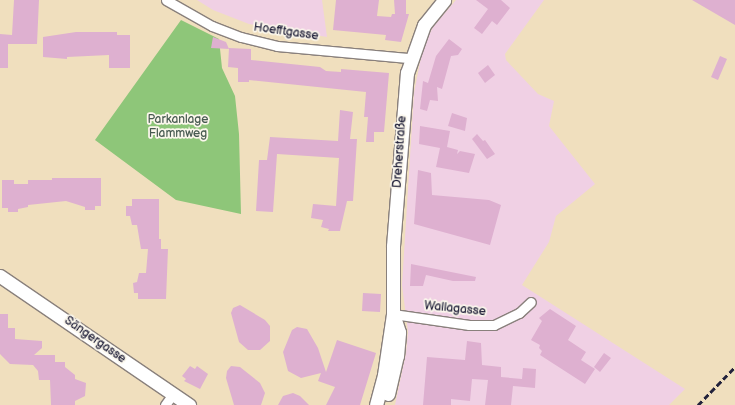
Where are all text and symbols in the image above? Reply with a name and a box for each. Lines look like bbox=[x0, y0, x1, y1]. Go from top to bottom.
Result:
street label: Hoefftgasse bbox=[253, 20, 319, 44]
park label: Parkanlage Flammweg bbox=[148, 113, 208, 141]
street label: Dreherstraße bbox=[390, 115, 410, 189]
street label: Wallagasse bbox=[423, 299, 487, 319]
street label: Sängergasse bbox=[61, 314, 129, 366]

